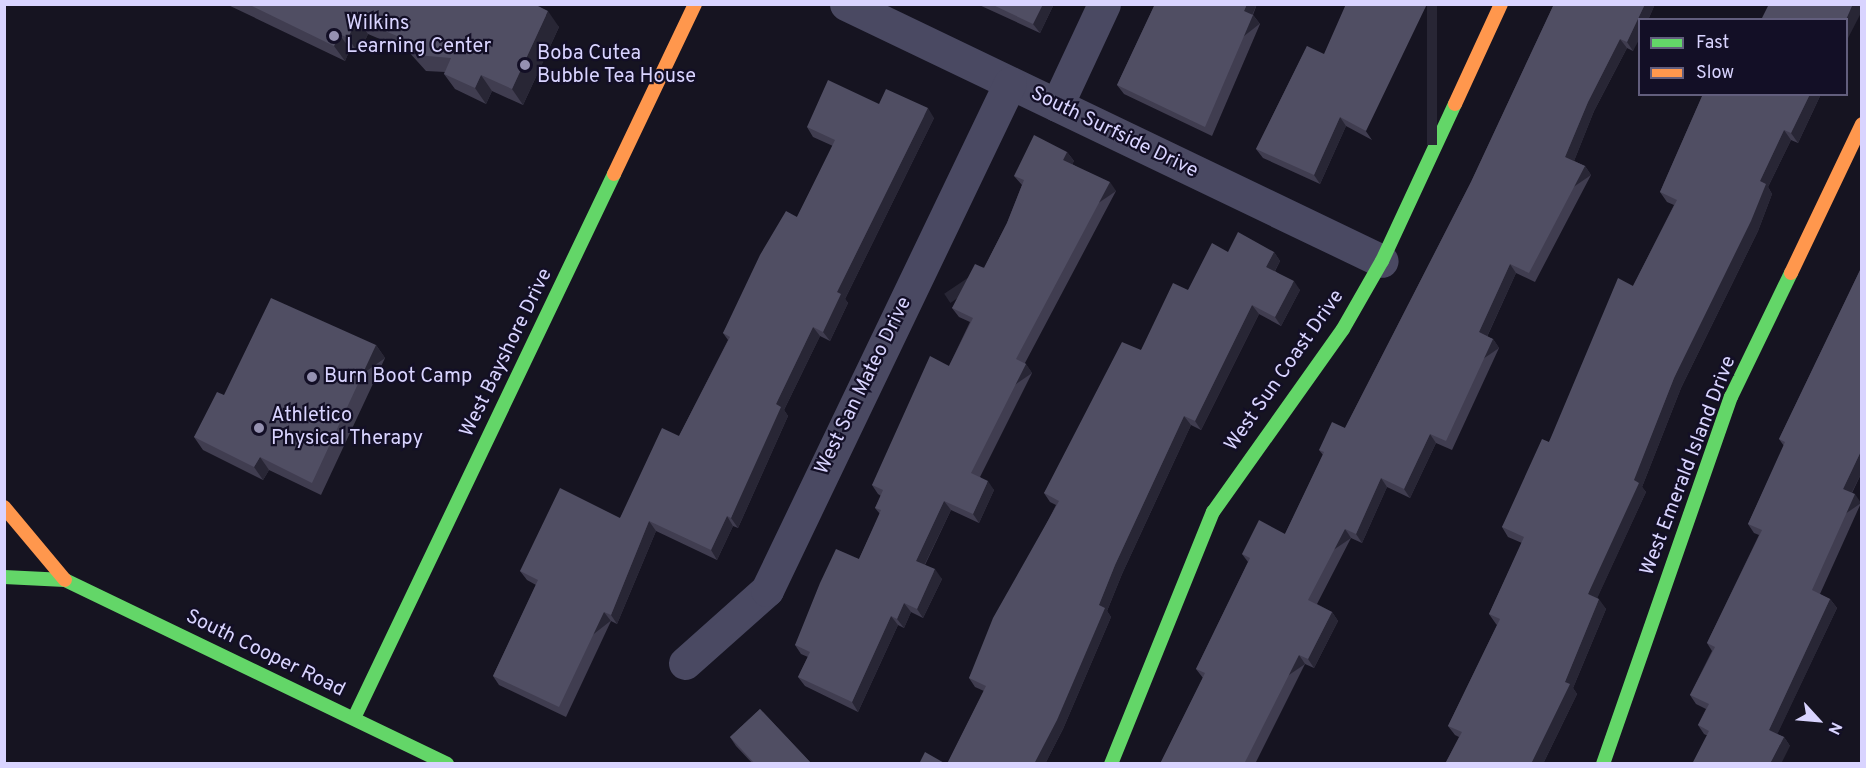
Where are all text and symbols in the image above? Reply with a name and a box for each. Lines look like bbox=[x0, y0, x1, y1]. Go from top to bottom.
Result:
place label: Wilkins Learning Center bbox=[346, 13, 491, 60]
legend bbox=[1638, 18, 1848, 96]
marker: Wilkins Learning Center bbox=[327, 29, 341, 43]
text: Fast bbox=[1696, 32, 1729, 55]
place label: Boba Cutea Bubble Tea House bbox=[537, 42, 697, 89]
marker: Boba Cutea Bubble Tea House bbox=[518, 58, 532, 72]
text: Slow bbox=[1696, 62, 1734, 85]
street label: South Surfside Drive bbox=[1026, 82, 1202, 184]
street label: West Bayshore Drive bbox=[456, 265, 558, 441]
street label: West Sun Coast Drive bbox=[1220, 286, 1350, 456]
street label: West San Mateo Drive bbox=[811, 293, 917, 479]
street label: West Emerald Island Drive bbox=[1636, 353, 1742, 579]
place label: Burn Boot Camp bbox=[324, 365, 472, 389]
marker: Burn Boot Camp bbox=[305, 370, 319, 384]
place label: Athletico Physical Therapy bbox=[271, 404, 424, 451]
marker: Athletico Physical Therapy bbox=[252, 421, 266, 435]
street label: South Cooper Road bbox=[181, 605, 349, 703]
north arrow bbox=[1788, 690, 1848, 750]
text: N bbox=[1823, 718, 1846, 737]

